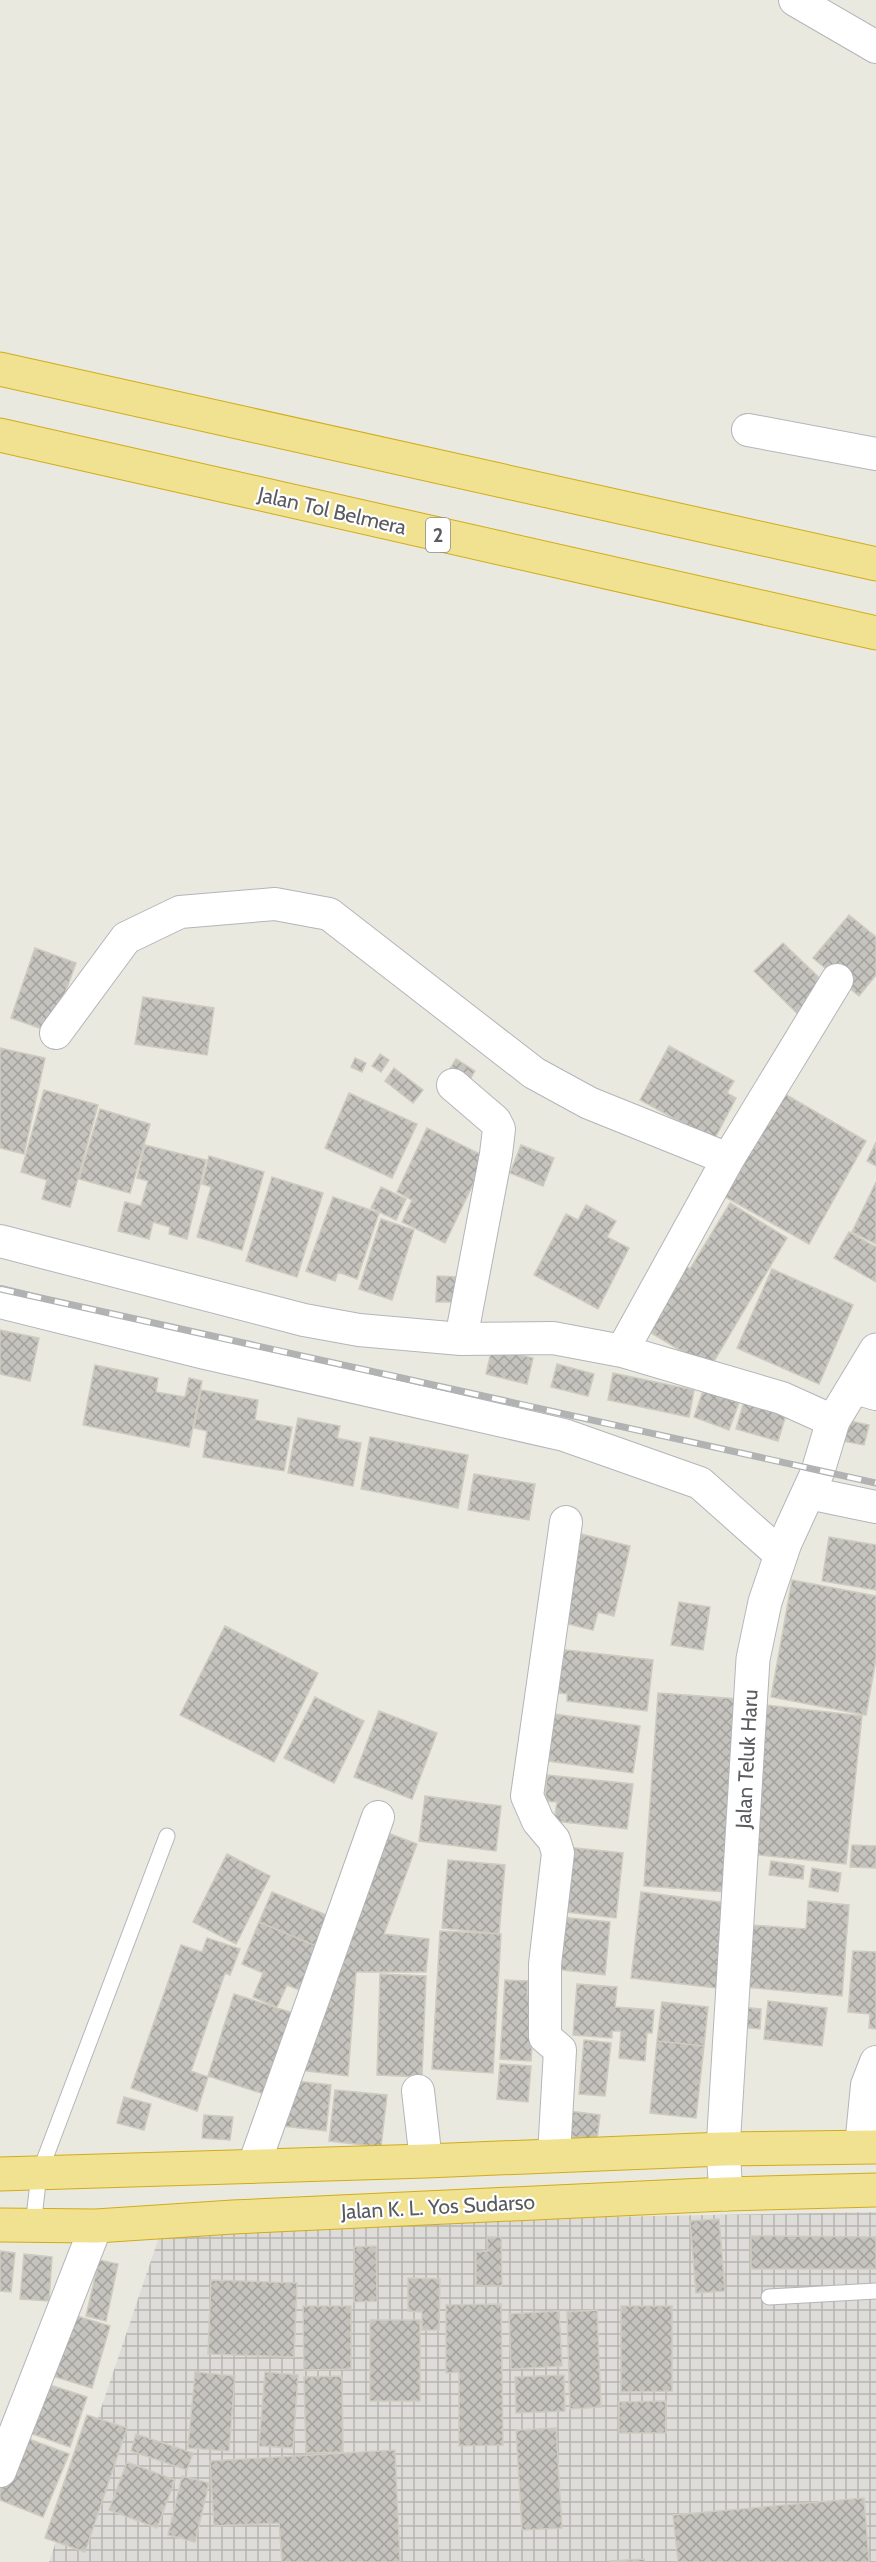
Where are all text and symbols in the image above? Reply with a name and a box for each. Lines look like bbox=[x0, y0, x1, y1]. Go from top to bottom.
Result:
street label: Jalan Tol Belmera bbox=[255, 481, 409, 540]
road number: 2 bbox=[426, 518, 450, 552]
street label: Jalan Teluk Haru bbox=[730, 1689, 763, 1830]
street label: Jalan K. L. Yos Sudarso bbox=[339, 2189, 536, 2224]

